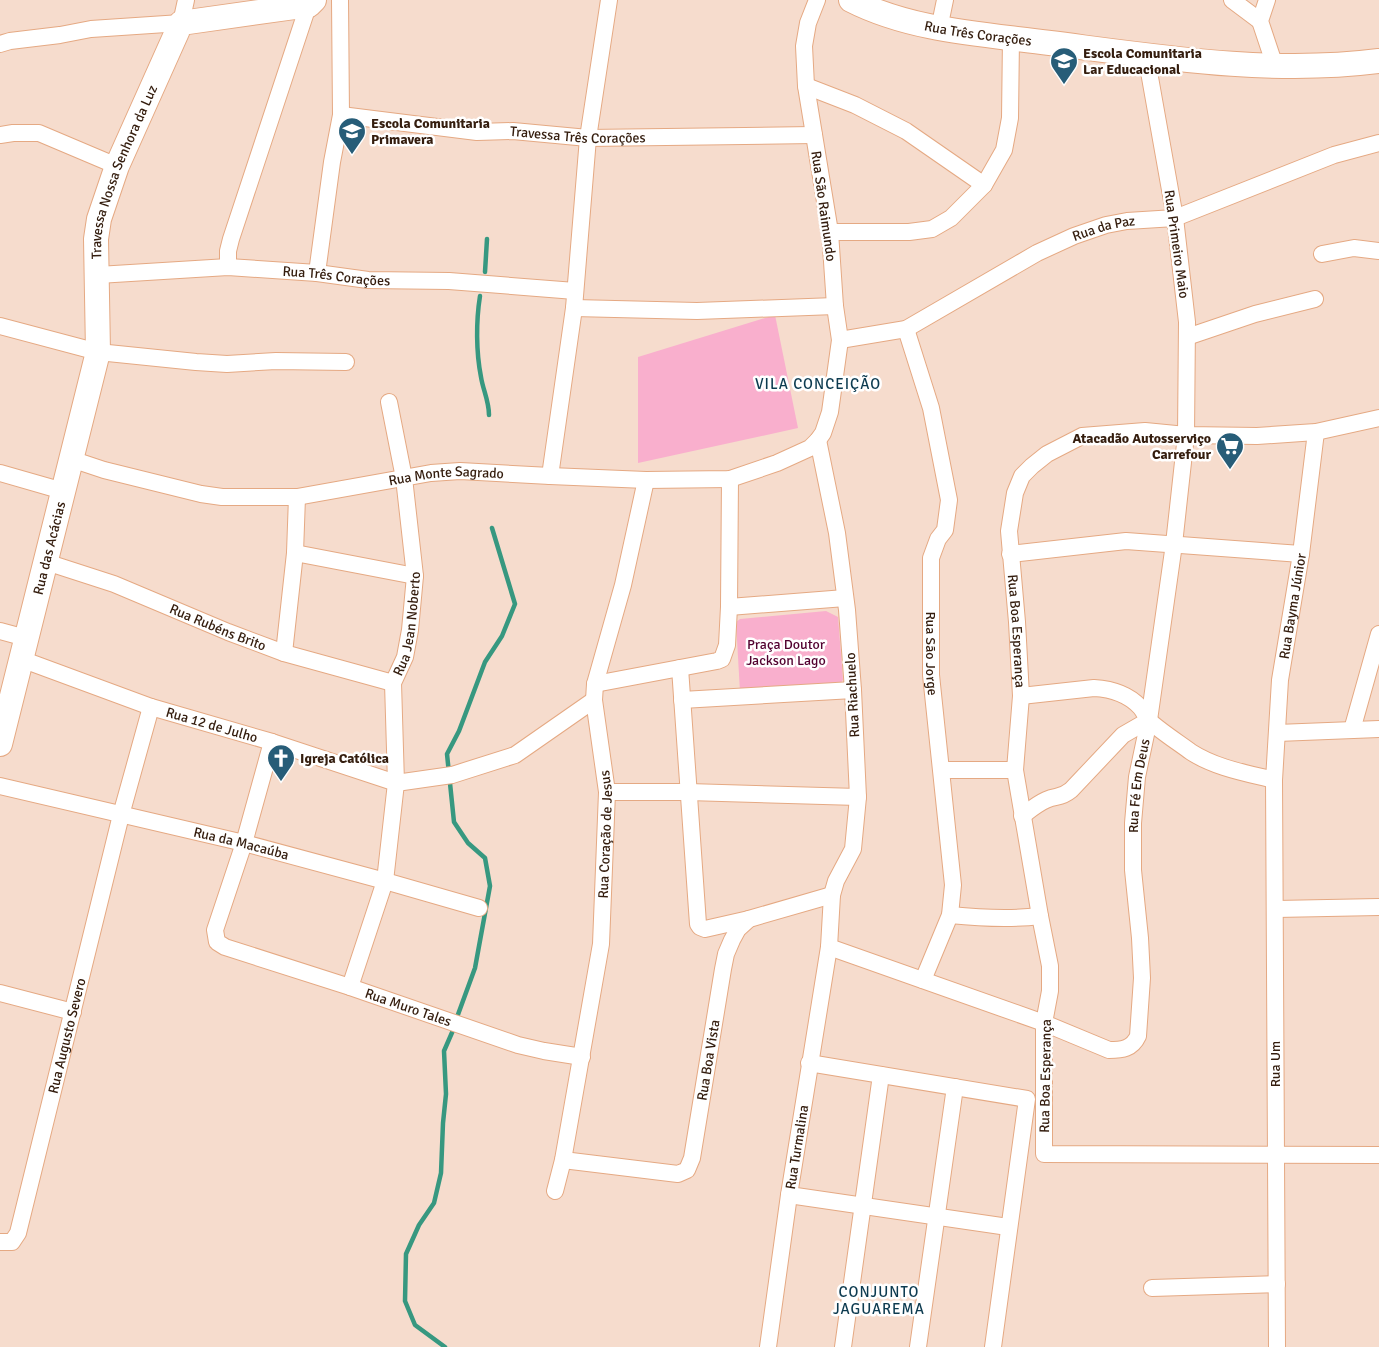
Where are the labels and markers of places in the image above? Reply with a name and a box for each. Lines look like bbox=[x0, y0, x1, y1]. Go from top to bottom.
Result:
place label: Escola Comunitaria Lar Educacional bbox=[1083, 45, 1202, 78]
school or university icon: Escola Comunitaria Lar Educacional bbox=[1049, 46, 1079, 85]
place label: Escola Comunitaria Primavera bbox=[371, 115, 490, 148]
school or university icon: Escola Comunitaria Primavera bbox=[337, 116, 367, 155]
place label: Atacadão Autosserviço Carrefour bbox=[1072, 430, 1211, 463]
supermarket icon: Atacadão Autosserviço Carrefour bbox=[1215, 431, 1245, 470]
church icon: Igreja Católica bbox=[266, 743, 296, 782]
place label: Igreja Católica bbox=[300, 750, 389, 767]

